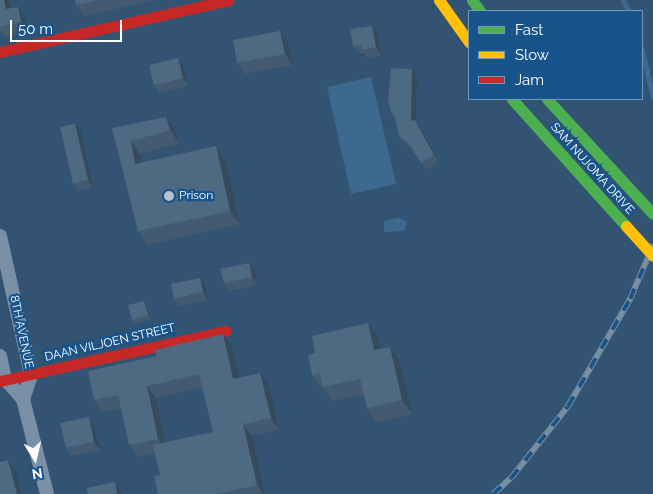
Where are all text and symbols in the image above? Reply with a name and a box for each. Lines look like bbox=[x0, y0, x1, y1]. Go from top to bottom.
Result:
scale bar bbox=[12, 10, 125, 42]
legend bbox=[468, 10, 643, 100]
text: 50 m bbox=[18, 20, 53, 38]
text: Fast bbox=[515, 21, 543, 39]
text: Slow bbox=[515, 46, 549, 64]
text: Jam bbox=[515, 71, 544, 89]
street label: SAM NUJOMA DRIVE bbox=[547, 120, 637, 218]
place label: Prison bbox=[179, 189, 213, 203]
marker: Prison bbox=[163, 190, 175, 202]
street label: 8TH AVENUE bbox=[6, 294, 36, 370]
street label: DAAN VILJOEN STREET bbox=[43, 321, 177, 365]
north arrow bbox=[10, 434, 60, 484]
text: N bbox=[31, 465, 44, 483]

